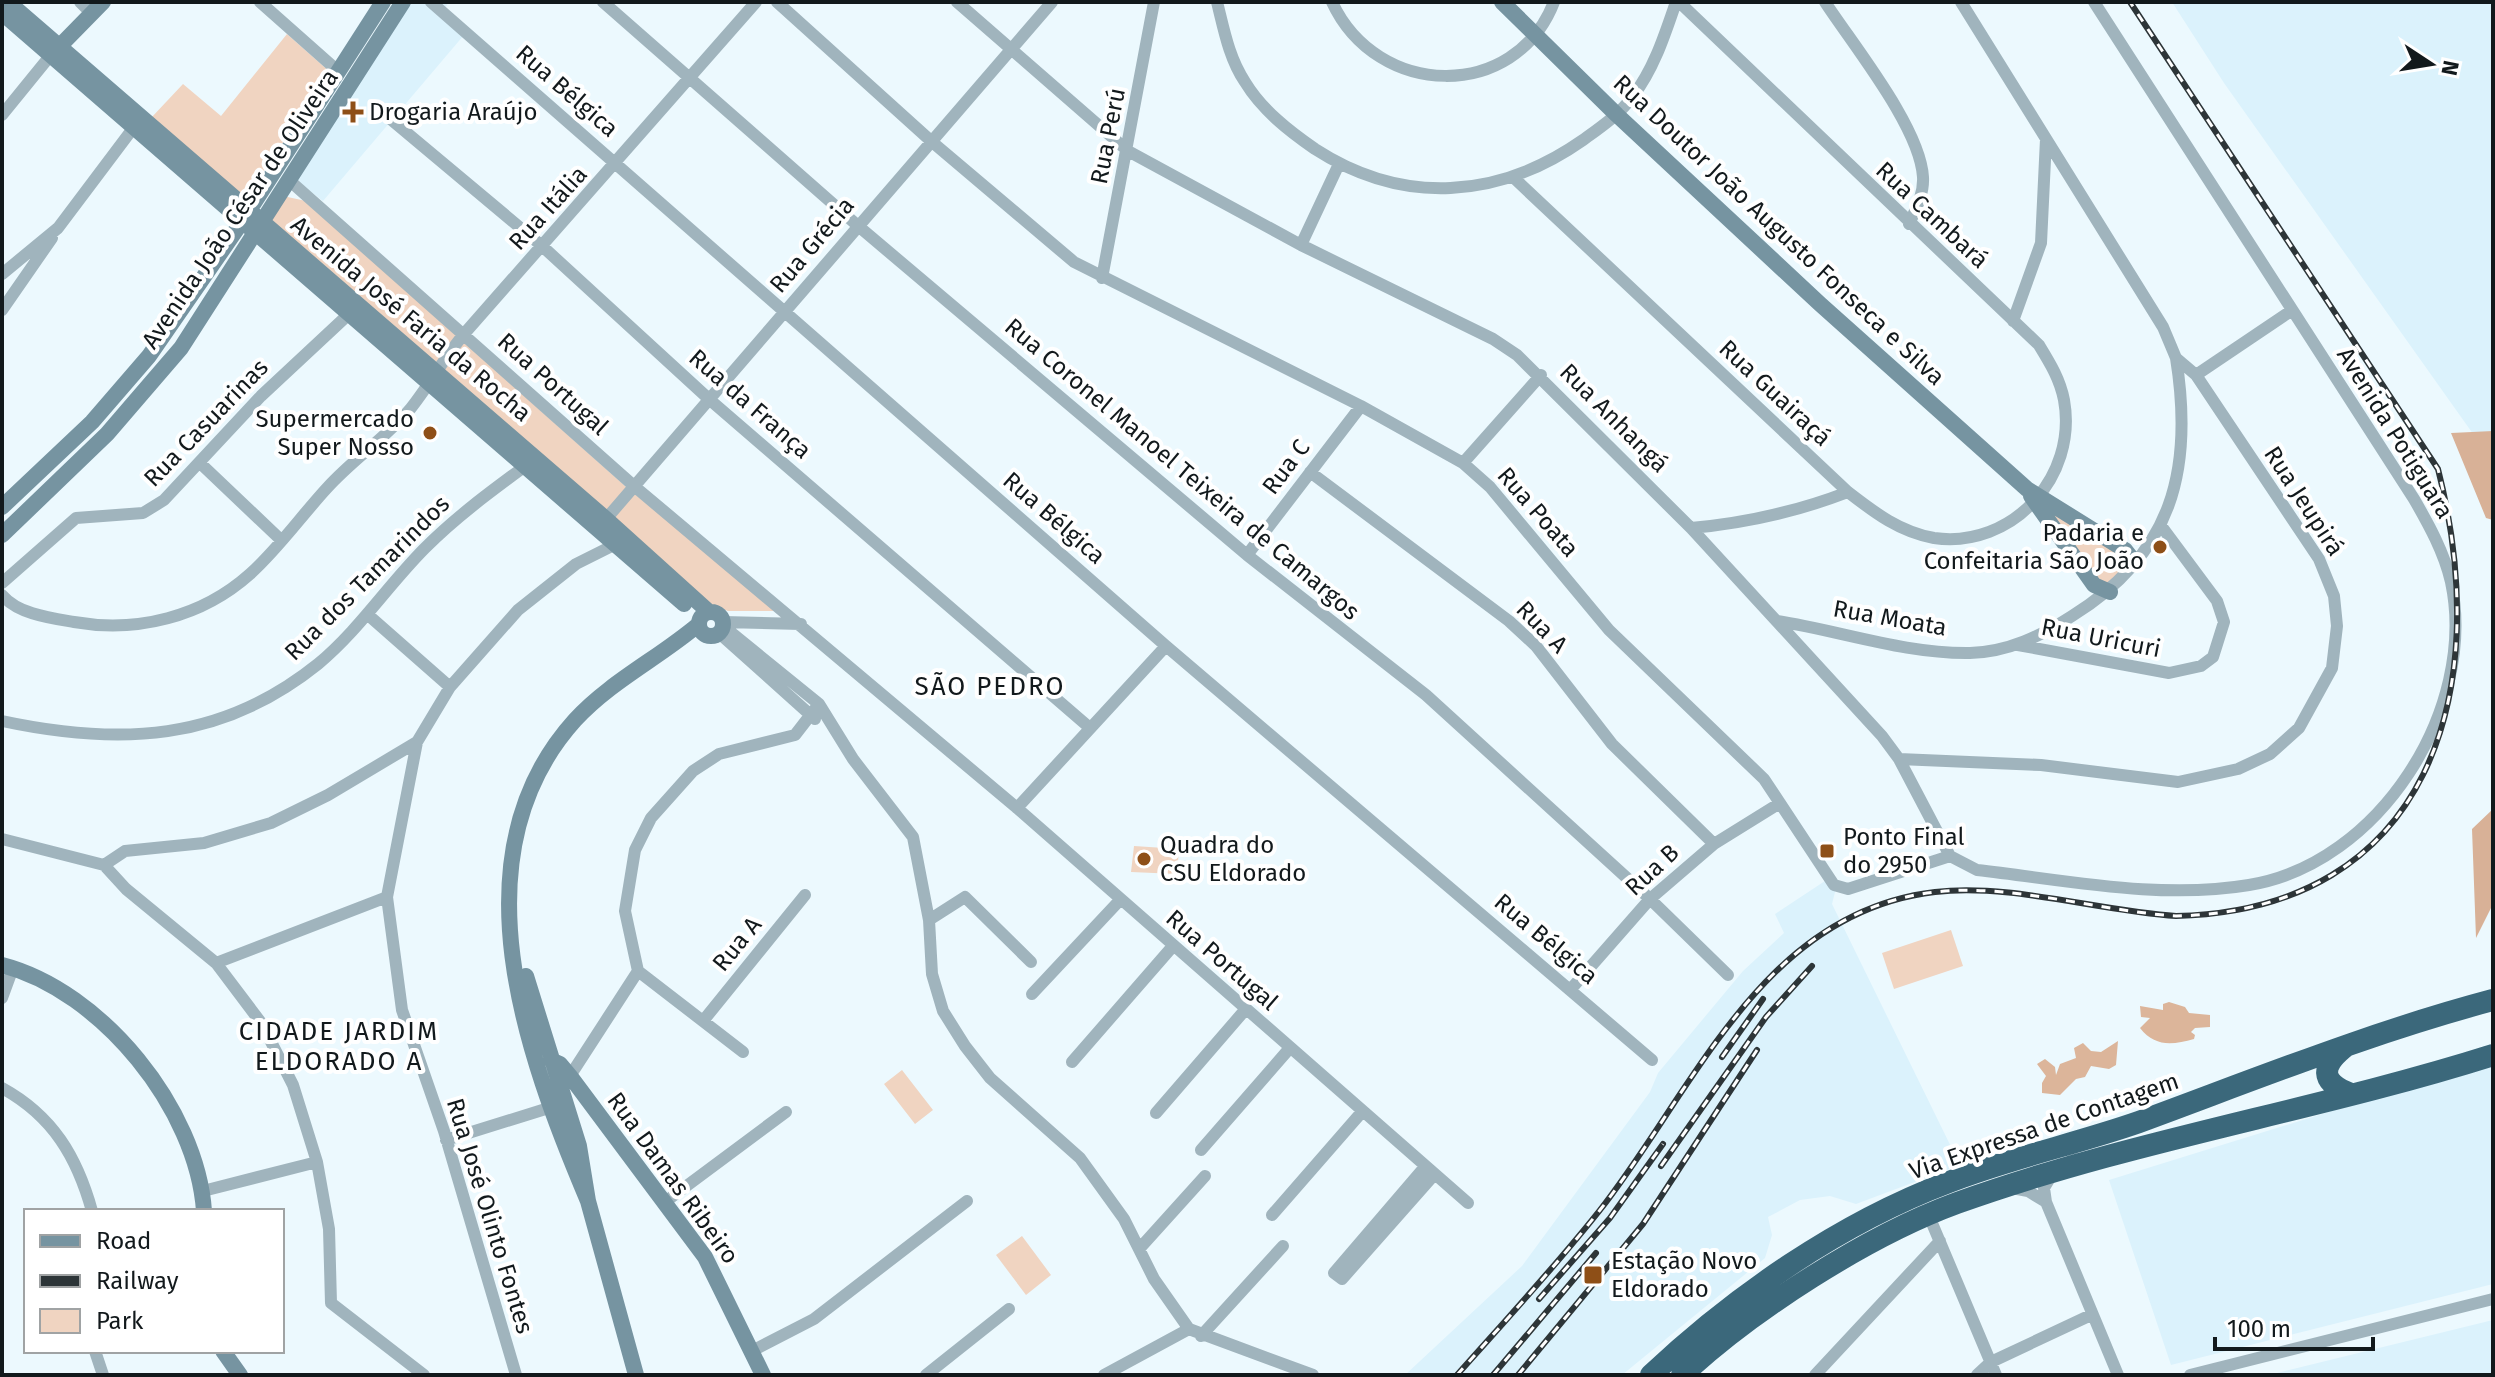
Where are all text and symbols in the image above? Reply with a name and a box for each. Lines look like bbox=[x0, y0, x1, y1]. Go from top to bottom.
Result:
north arrow bbox=[2391, 24, 2471, 104]
street label: Rua Bélgica bbox=[510, 39, 624, 143]
text: N bbox=[2435, 58, 2465, 78]
street label: Avenida João César de Oliveira bbox=[136, 64, 344, 354]
street label: Rua Doutor João Augusto Fonseca e Silva bbox=[1608, 69, 1950, 391]
street label: Rua Perú bbox=[1085, 85, 1131, 187]
place label: Drogaria Araújo bbox=[369, 98, 537, 126]
marker: Drogaria Araújo bbox=[344, 103, 362, 121]
street label: Rua Cambará bbox=[1870, 156, 1994, 274]
street label: Rua Itália bbox=[503, 160, 593, 256]
street label: Rua Grécia bbox=[764, 192, 860, 298]
street label: Avenida José Faria da Rocha bbox=[285, 210, 537, 428]
street label: Rua Coronel Manoel Teixeira de Camargos bbox=[999, 312, 1365, 626]
street label: Rua Portugal bbox=[492, 327, 614, 441]
street label: Rua Guairaçá bbox=[1713, 334, 1837, 452]
street label: Avenida Potiguara bbox=[2331, 342, 2459, 524]
street label: Rua da França bbox=[683, 343, 817, 465]
street label: Rua Casuarinas bbox=[138, 353, 274, 493]
street label: Rua Anhangá bbox=[1554, 358, 1674, 478]
place label: Supermercado Super Nosso bbox=[256, 405, 414, 461]
marker: Supermercado Super Nosso bbox=[421, 424, 439, 442]
street label: Rua C bbox=[1256, 434, 1316, 500]
street label: Rua Jeupirá bbox=[2258, 441, 2350, 561]
street label: Rua Poata bbox=[1492, 461, 1584, 563]
street label: Rua Bélgica bbox=[997, 466, 1111, 570]
street label: Rua dos Tamarindos bbox=[279, 490, 455, 666]
place label: Padaria e Confeitaria São João bbox=[1924, 519, 2144, 575]
marker: Padaria e Confeitaria São João bbox=[2151, 538, 2169, 556]
street label: Rua Moata bbox=[1831, 594, 1949, 642]
street label: Rua A bbox=[1511, 595, 1574, 659]
street label: Rua Uricuri bbox=[2039, 613, 2163, 663]
district label: SÃO PEDRO bbox=[915, 671, 1065, 702]
place label: Ponto Final do 2950 bbox=[1843, 823, 1965, 879]
place label: Quadra do CSU Eldorado bbox=[1160, 831, 1306, 887]
street label: Rua B bbox=[1620, 838, 1684, 902]
marker: Ponto Final do 2950 bbox=[1818, 842, 1836, 860]
marker: Quadra do CSU Eldorado bbox=[1135, 850, 1153, 868]
street label: Rua Bélgica bbox=[1489, 888, 1603, 990]
street label: Rua Portugal bbox=[1160, 904, 1284, 1016]
street label: Rua A bbox=[707, 911, 767, 977]
district label: CIDADE JARDIM ELDORADO A bbox=[239, 1016, 439, 1077]
street label: Via Expressa de Contagem bbox=[1906, 1067, 2182, 1185]
street label: Rua Damas Ribeiro bbox=[601, 1087, 745, 1269]
street label: Rua José Olinto Fontes bbox=[441, 1095, 539, 1337]
legend bbox=[24, 1209, 284, 1353]
text: Road bbox=[96, 1227, 151, 1255]
place label: Estação Novo Eldorado bbox=[1611, 1247, 1757, 1303]
marker: Estação Novo Eldorado bbox=[1582, 1264, 1604, 1286]
text: Railway bbox=[96, 1267, 179, 1295]
scale bar bbox=[2215, 1301, 2373, 1351]
text: Park bbox=[96, 1307, 144, 1335]
text: 100 m bbox=[2227, 1315, 2291, 1343]

